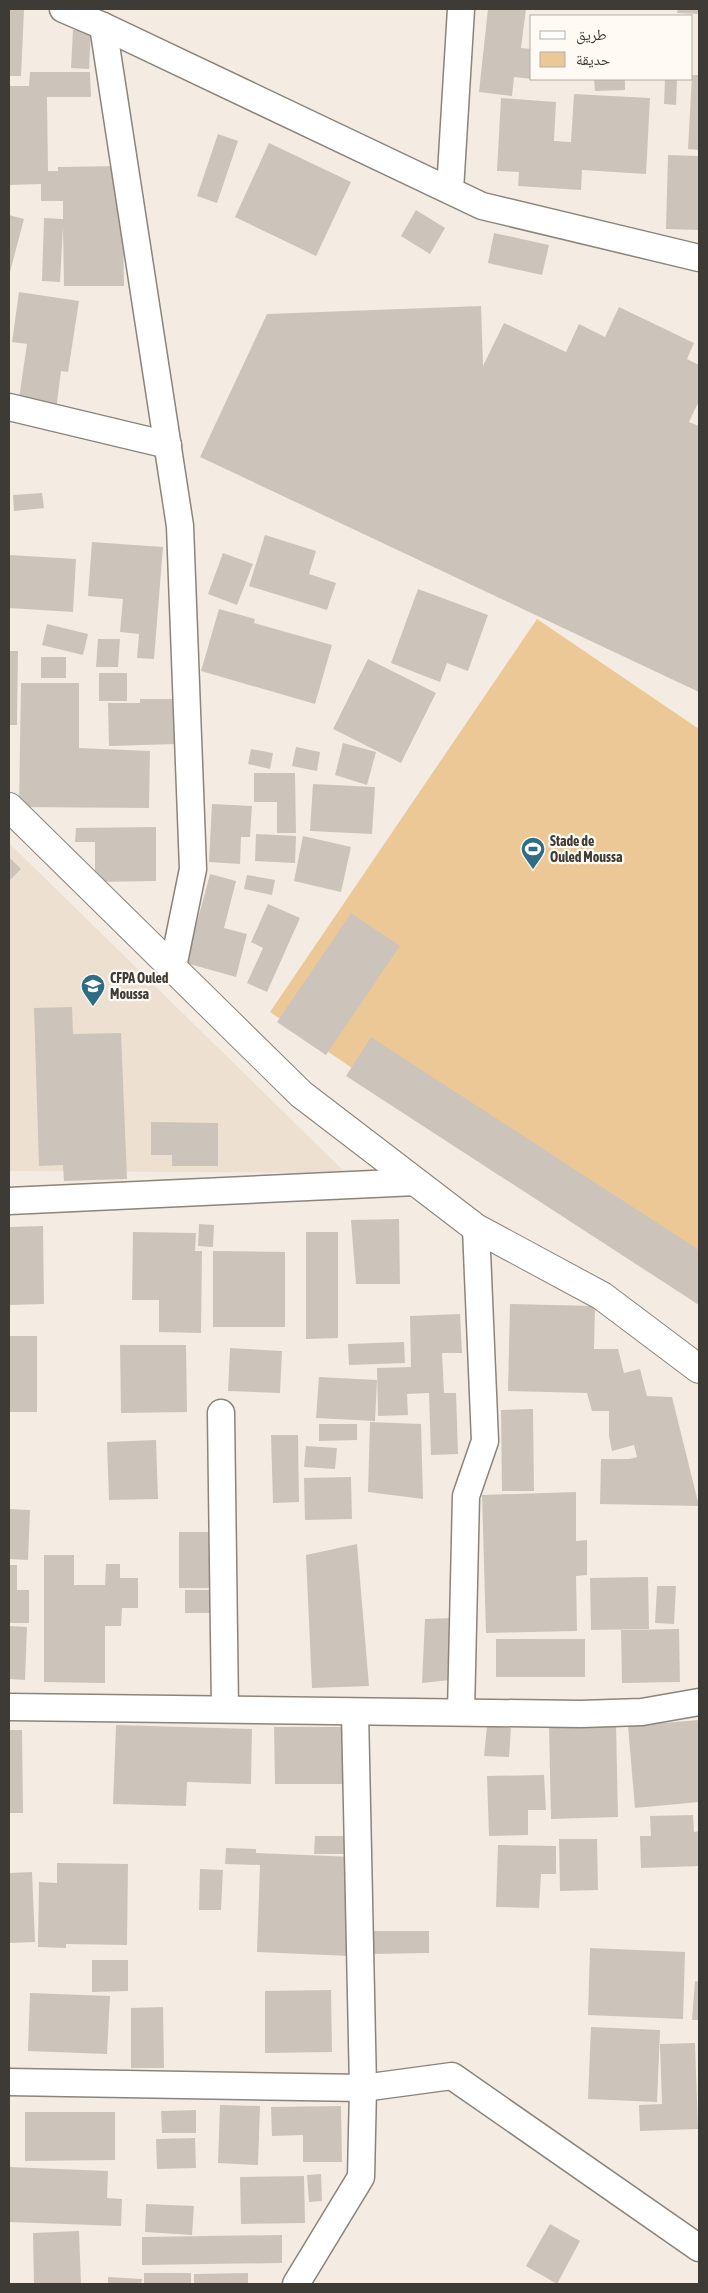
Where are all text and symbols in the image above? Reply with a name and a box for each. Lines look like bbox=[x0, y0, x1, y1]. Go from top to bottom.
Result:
legend bbox=[530, 15, 693, 80]
text: طريق bbox=[576, 26, 607, 45]
text: حديقة bbox=[576, 51, 611, 68]
place label: Stade de Ouled Moussa bbox=[550, 833, 623, 865]
sports icon: Stade de Ouled Moussa bbox=[520, 836, 546, 870]
place label: CFPA Ouled Moussa bbox=[110, 970, 169, 1002]
school or university icon: CFPA Ouled Moussa bbox=[80, 973, 106, 1007]

